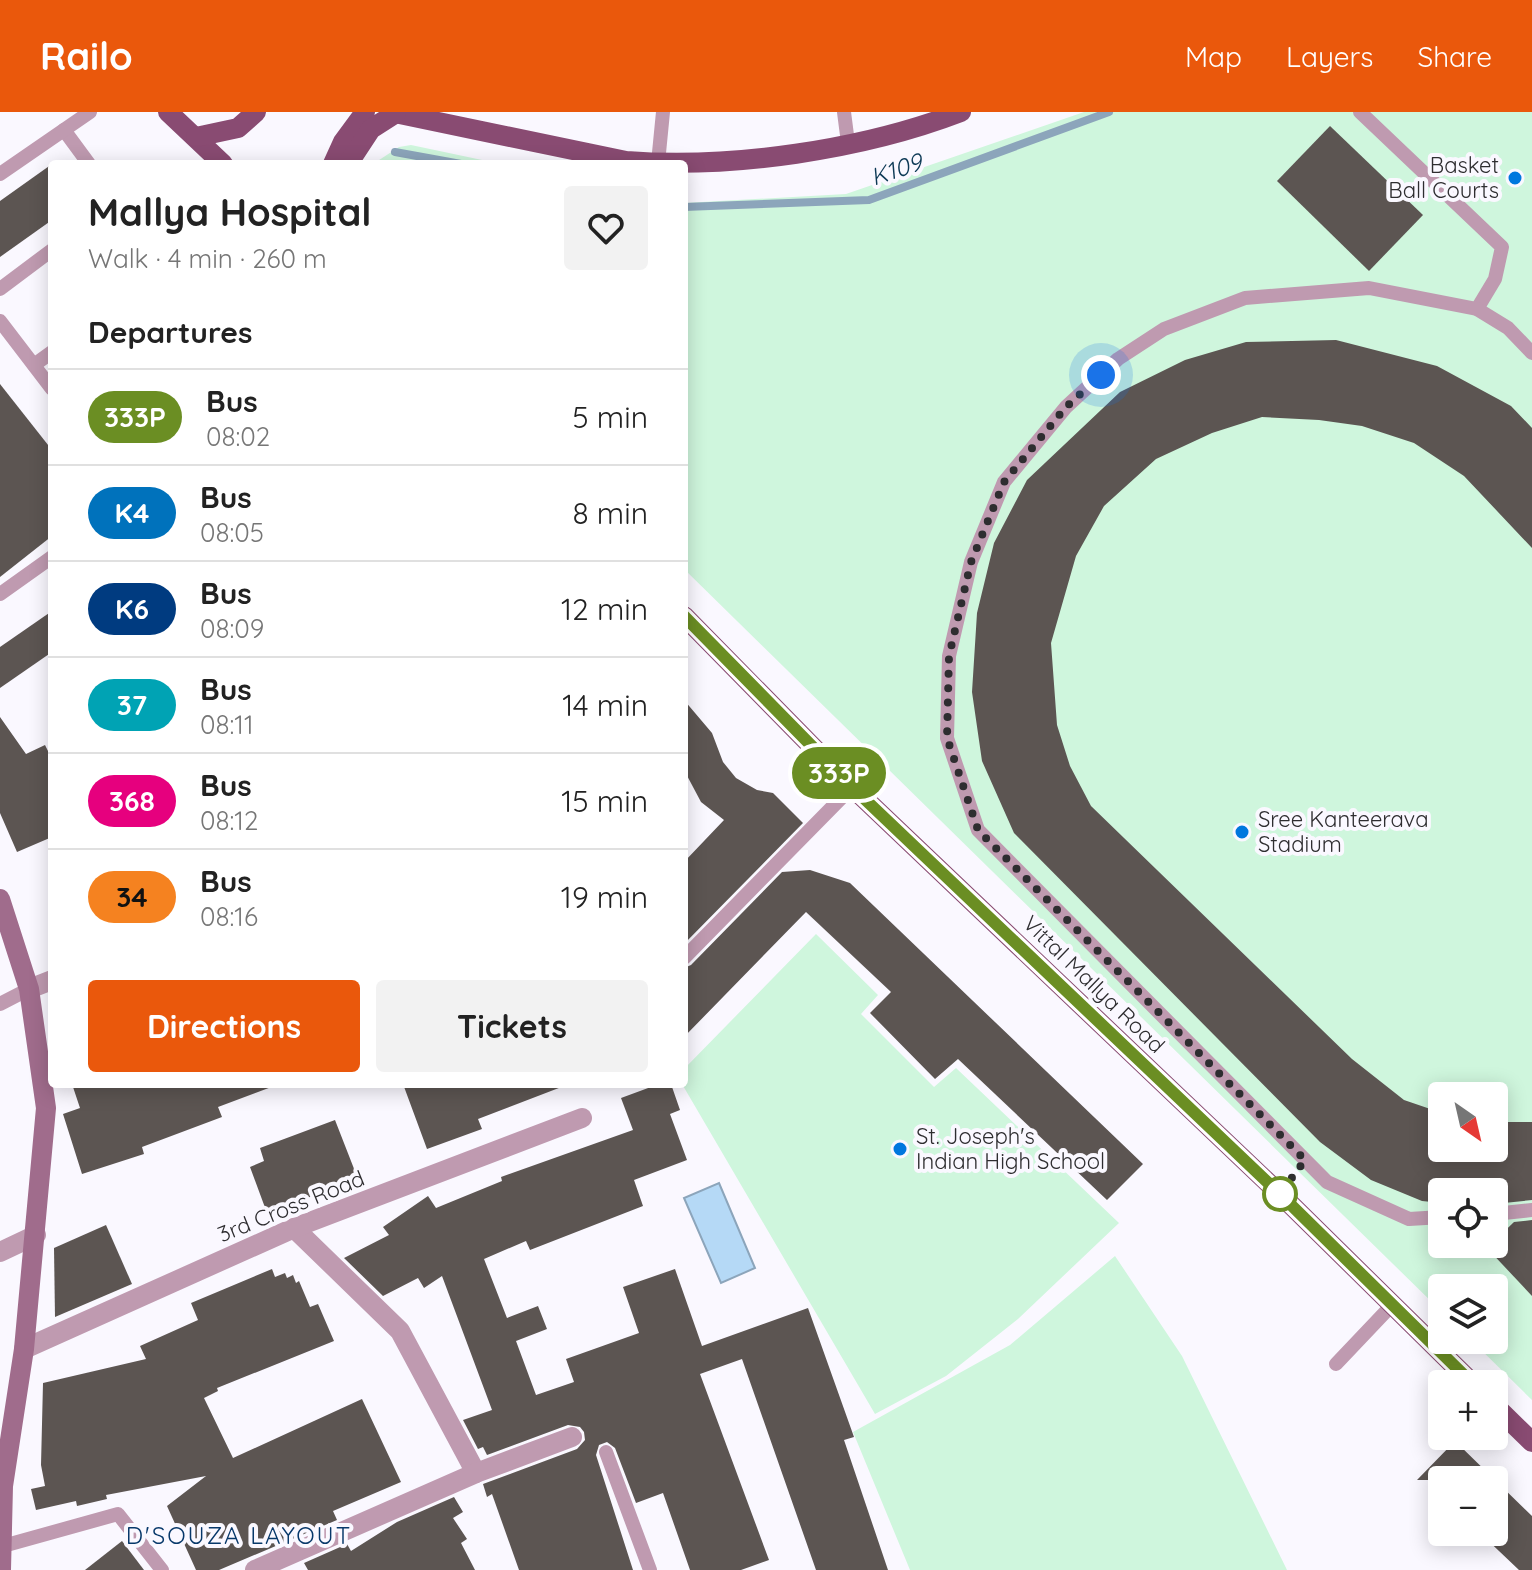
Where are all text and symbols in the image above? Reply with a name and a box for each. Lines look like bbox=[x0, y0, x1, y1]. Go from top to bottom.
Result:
text: Railo bbox=[40, 32, 133, 80]
text: Map bbox=[1185, 39, 1242, 74]
text: Layers bbox=[1286, 39, 1373, 74]
text: Share bbox=[1417, 39, 1492, 74]
water label: K109 bbox=[866, 145, 928, 192]
place label: Basket Ball Courts bbox=[1388, 151, 1499, 204]
marker: Basket Ball Courts bbox=[1506, 169, 1524, 187]
button: heart bbox=[564, 186, 648, 270]
text: Mallya Hospital bbox=[88, 188, 372, 236]
text: Walk · 4 min · 260 m bbox=[88, 242, 327, 275]
text: Departures bbox=[88, 313, 253, 351]
your location bbox=[1081, 355, 1121, 395]
text: Bus bbox=[206, 382, 258, 420]
text: 5 min bbox=[572, 398, 648, 436]
text: 333P bbox=[104, 399, 166, 434]
text: 08:02 bbox=[206, 420, 270, 453]
text: Bus bbox=[200, 478, 252, 516]
text: 8 min bbox=[572, 494, 648, 532]
text: K4 bbox=[115, 495, 149, 530]
text: 08:05 bbox=[200, 516, 264, 549]
text: Bus bbox=[200, 574, 252, 612]
text: 12 min bbox=[561, 590, 648, 628]
text: K6 bbox=[115, 591, 149, 626]
text: 08:09 bbox=[200, 612, 264, 645]
text: Bus bbox=[200, 670, 252, 708]
text: 14 min bbox=[562, 686, 648, 724]
text: 37 bbox=[117, 687, 147, 722]
text: 08:11 bbox=[200, 708, 254, 741]
line badge: 333P bbox=[783, 747, 895, 799]
text: 333P bbox=[808, 755, 870, 790]
text: Bus bbox=[200, 766, 252, 804]
text: 15 min bbox=[561, 782, 648, 820]
text: 368 bbox=[109, 783, 155, 818]
text: 08:12 bbox=[200, 804, 258, 837]
place label: Sree Kanteerava Stadium bbox=[1258, 805, 1429, 858]
marker: Sree Kanteerava Stadium bbox=[1233, 823, 1251, 841]
text: Bus bbox=[200, 862, 252, 900]
text: 19 min bbox=[561, 878, 648, 916]
text: 34 bbox=[116, 879, 148, 914]
text: 08:16 bbox=[200, 900, 258, 933]
street label: Vittal Mallya Road bbox=[1017, 909, 1171, 1059]
button: Directions bbox=[88, 980, 360, 1072]
button: Tickets bbox=[376, 980, 648, 1072]
north arrow bbox=[1428, 1082, 1508, 1162]
map controls bbox=[1428, 1082, 1508, 1546]
place label: St. Joseph's Indian High School bbox=[916, 1122, 1105, 1175]
marker: St. Joseph's Indian High School bbox=[891, 1140, 909, 1158]
street label: 3rd Cross Road bbox=[214, 1164, 368, 1248]
unlabelled marker bbox=[1263, 1177, 1297, 1211]
button: locate bbox=[1428, 1178, 1508, 1258]
button: layers bbox=[1428, 1274, 1508, 1354]
button: + bbox=[1428, 1370, 1508, 1450]
button: − bbox=[1428, 1466, 1508, 1546]
district label: D'SOUZA LAYOUT bbox=[126, 1520, 352, 1550]

